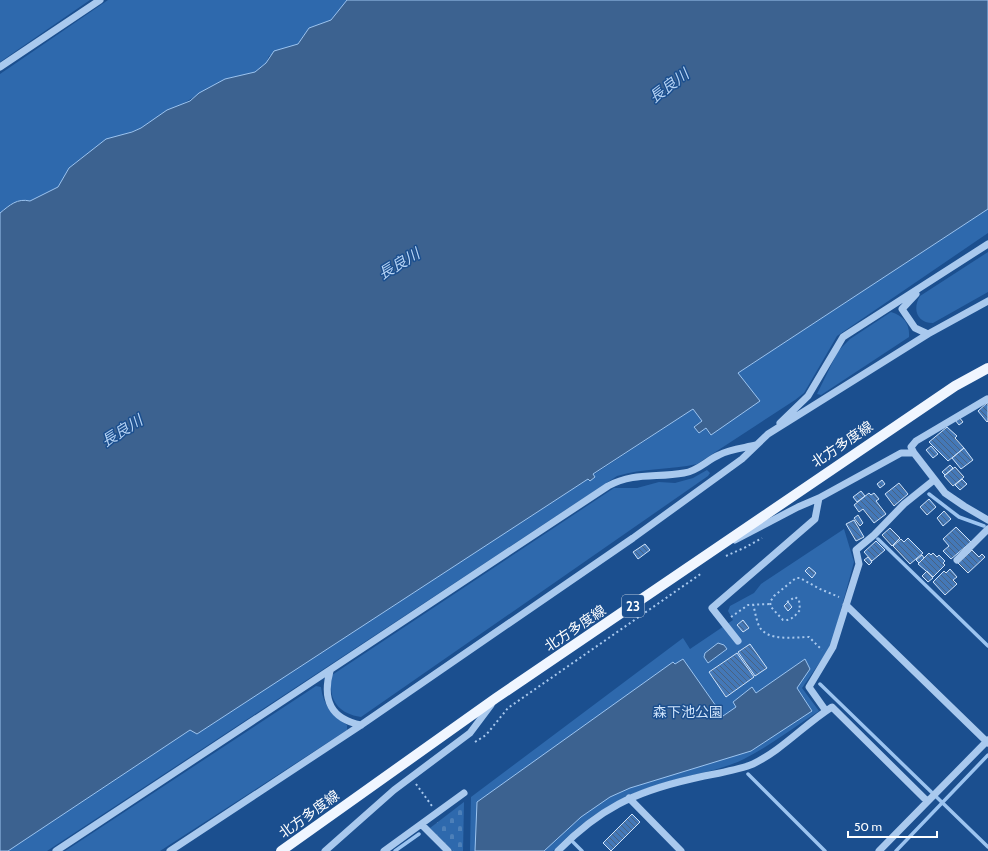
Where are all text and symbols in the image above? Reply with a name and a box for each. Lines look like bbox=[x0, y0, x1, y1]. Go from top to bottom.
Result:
water label: 長良川 bbox=[646, 64, 694, 107]
water label: 長良川 bbox=[375, 244, 425, 283]
water label: 長良川 bbox=[98, 410, 148, 451]
street label: 北方多度線 bbox=[808, 417, 876, 471]
road number: 23 bbox=[622, 595, 644, 617]
street label: 北方多度線 bbox=[541, 601, 609, 655]
park label: 森下池公園 bbox=[653, 703, 723, 721]
street label: 北方多度線 bbox=[275, 786, 343, 842]
scale bar bbox=[848, 813, 937, 839]
text: 50 m bbox=[854, 819, 882, 834]

